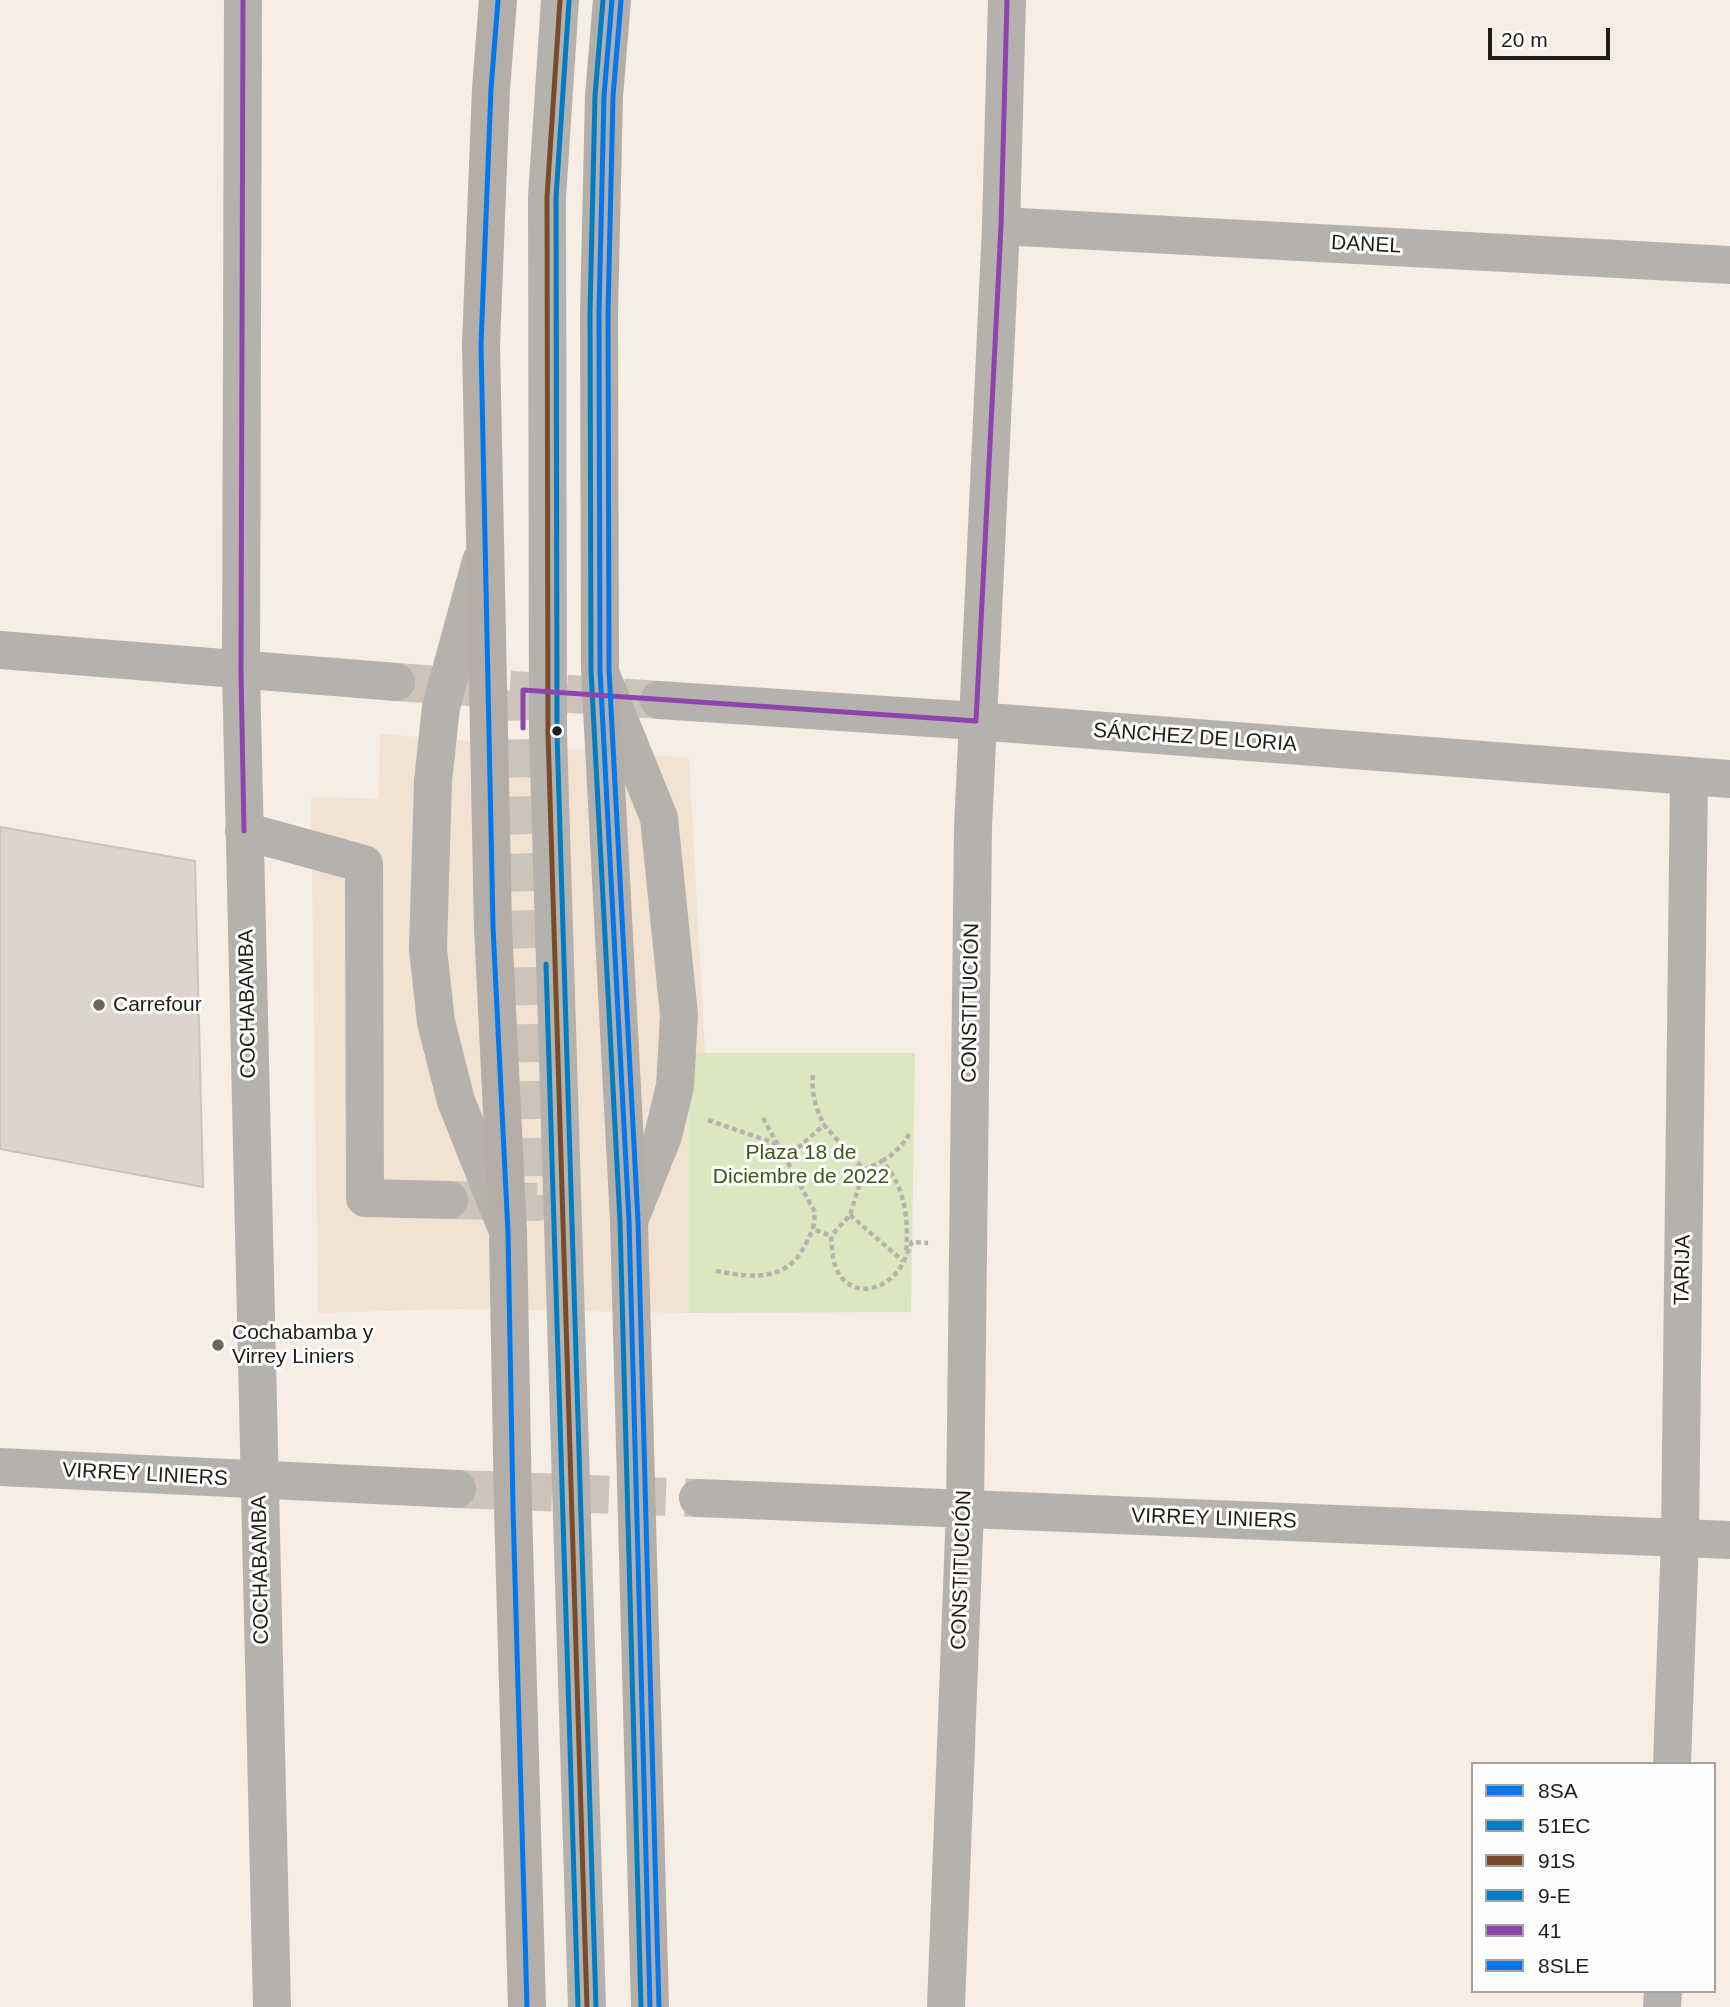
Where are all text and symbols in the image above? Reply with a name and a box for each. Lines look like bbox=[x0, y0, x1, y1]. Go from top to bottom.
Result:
scale bar bbox=[1492, 14, 1614, 58]
text: 20 m bbox=[1501, 28, 1548, 51]
street label: DANEL bbox=[1330, 231, 1402, 259]
street label: SÁNCHEZ DE LORIA bbox=[1092, 718, 1298, 758]
unlabelled marker bbox=[550, 724, 564, 738]
street label: CONSTITUCIÓN bbox=[957, 923, 985, 1083]
street label: COCHABAMBA bbox=[234, 929, 262, 1079]
place label: Carrefour bbox=[113, 992, 202, 1018]
marker: Carrefour bbox=[91, 997, 107, 1013]
park label: Plaza 18 de Diciembre de 2022 bbox=[713, 1140, 889, 1190]
street label: TARIJA bbox=[1670, 1234, 1696, 1306]
place label: Cochabamba y Virrey Liniers bbox=[232, 1320, 373, 1370]
marker: Cochabamba y Virrey Liniers bbox=[210, 1337, 226, 1353]
street label: VIRREY LINIERS bbox=[62, 1458, 228, 1492]
street label: CONSTITUCIÓN bbox=[947, 1490, 977, 1650]
street label: COCHABAMBA bbox=[247, 1495, 275, 1645]
street label: VIRREY LINIERS bbox=[1131, 1504, 1297, 1534]
legend bbox=[1471, 1762, 1716, 1993]
text: 8SA bbox=[1538, 1779, 1578, 1802]
text: 51EC bbox=[1538, 1814, 1591, 1837]
text: 91S bbox=[1538, 1849, 1575, 1872]
text: 9-E bbox=[1538, 1884, 1571, 1907]
text: 41 bbox=[1538, 1919, 1561, 1942]
text: 8SLE bbox=[1538, 1954, 1589, 1977]

